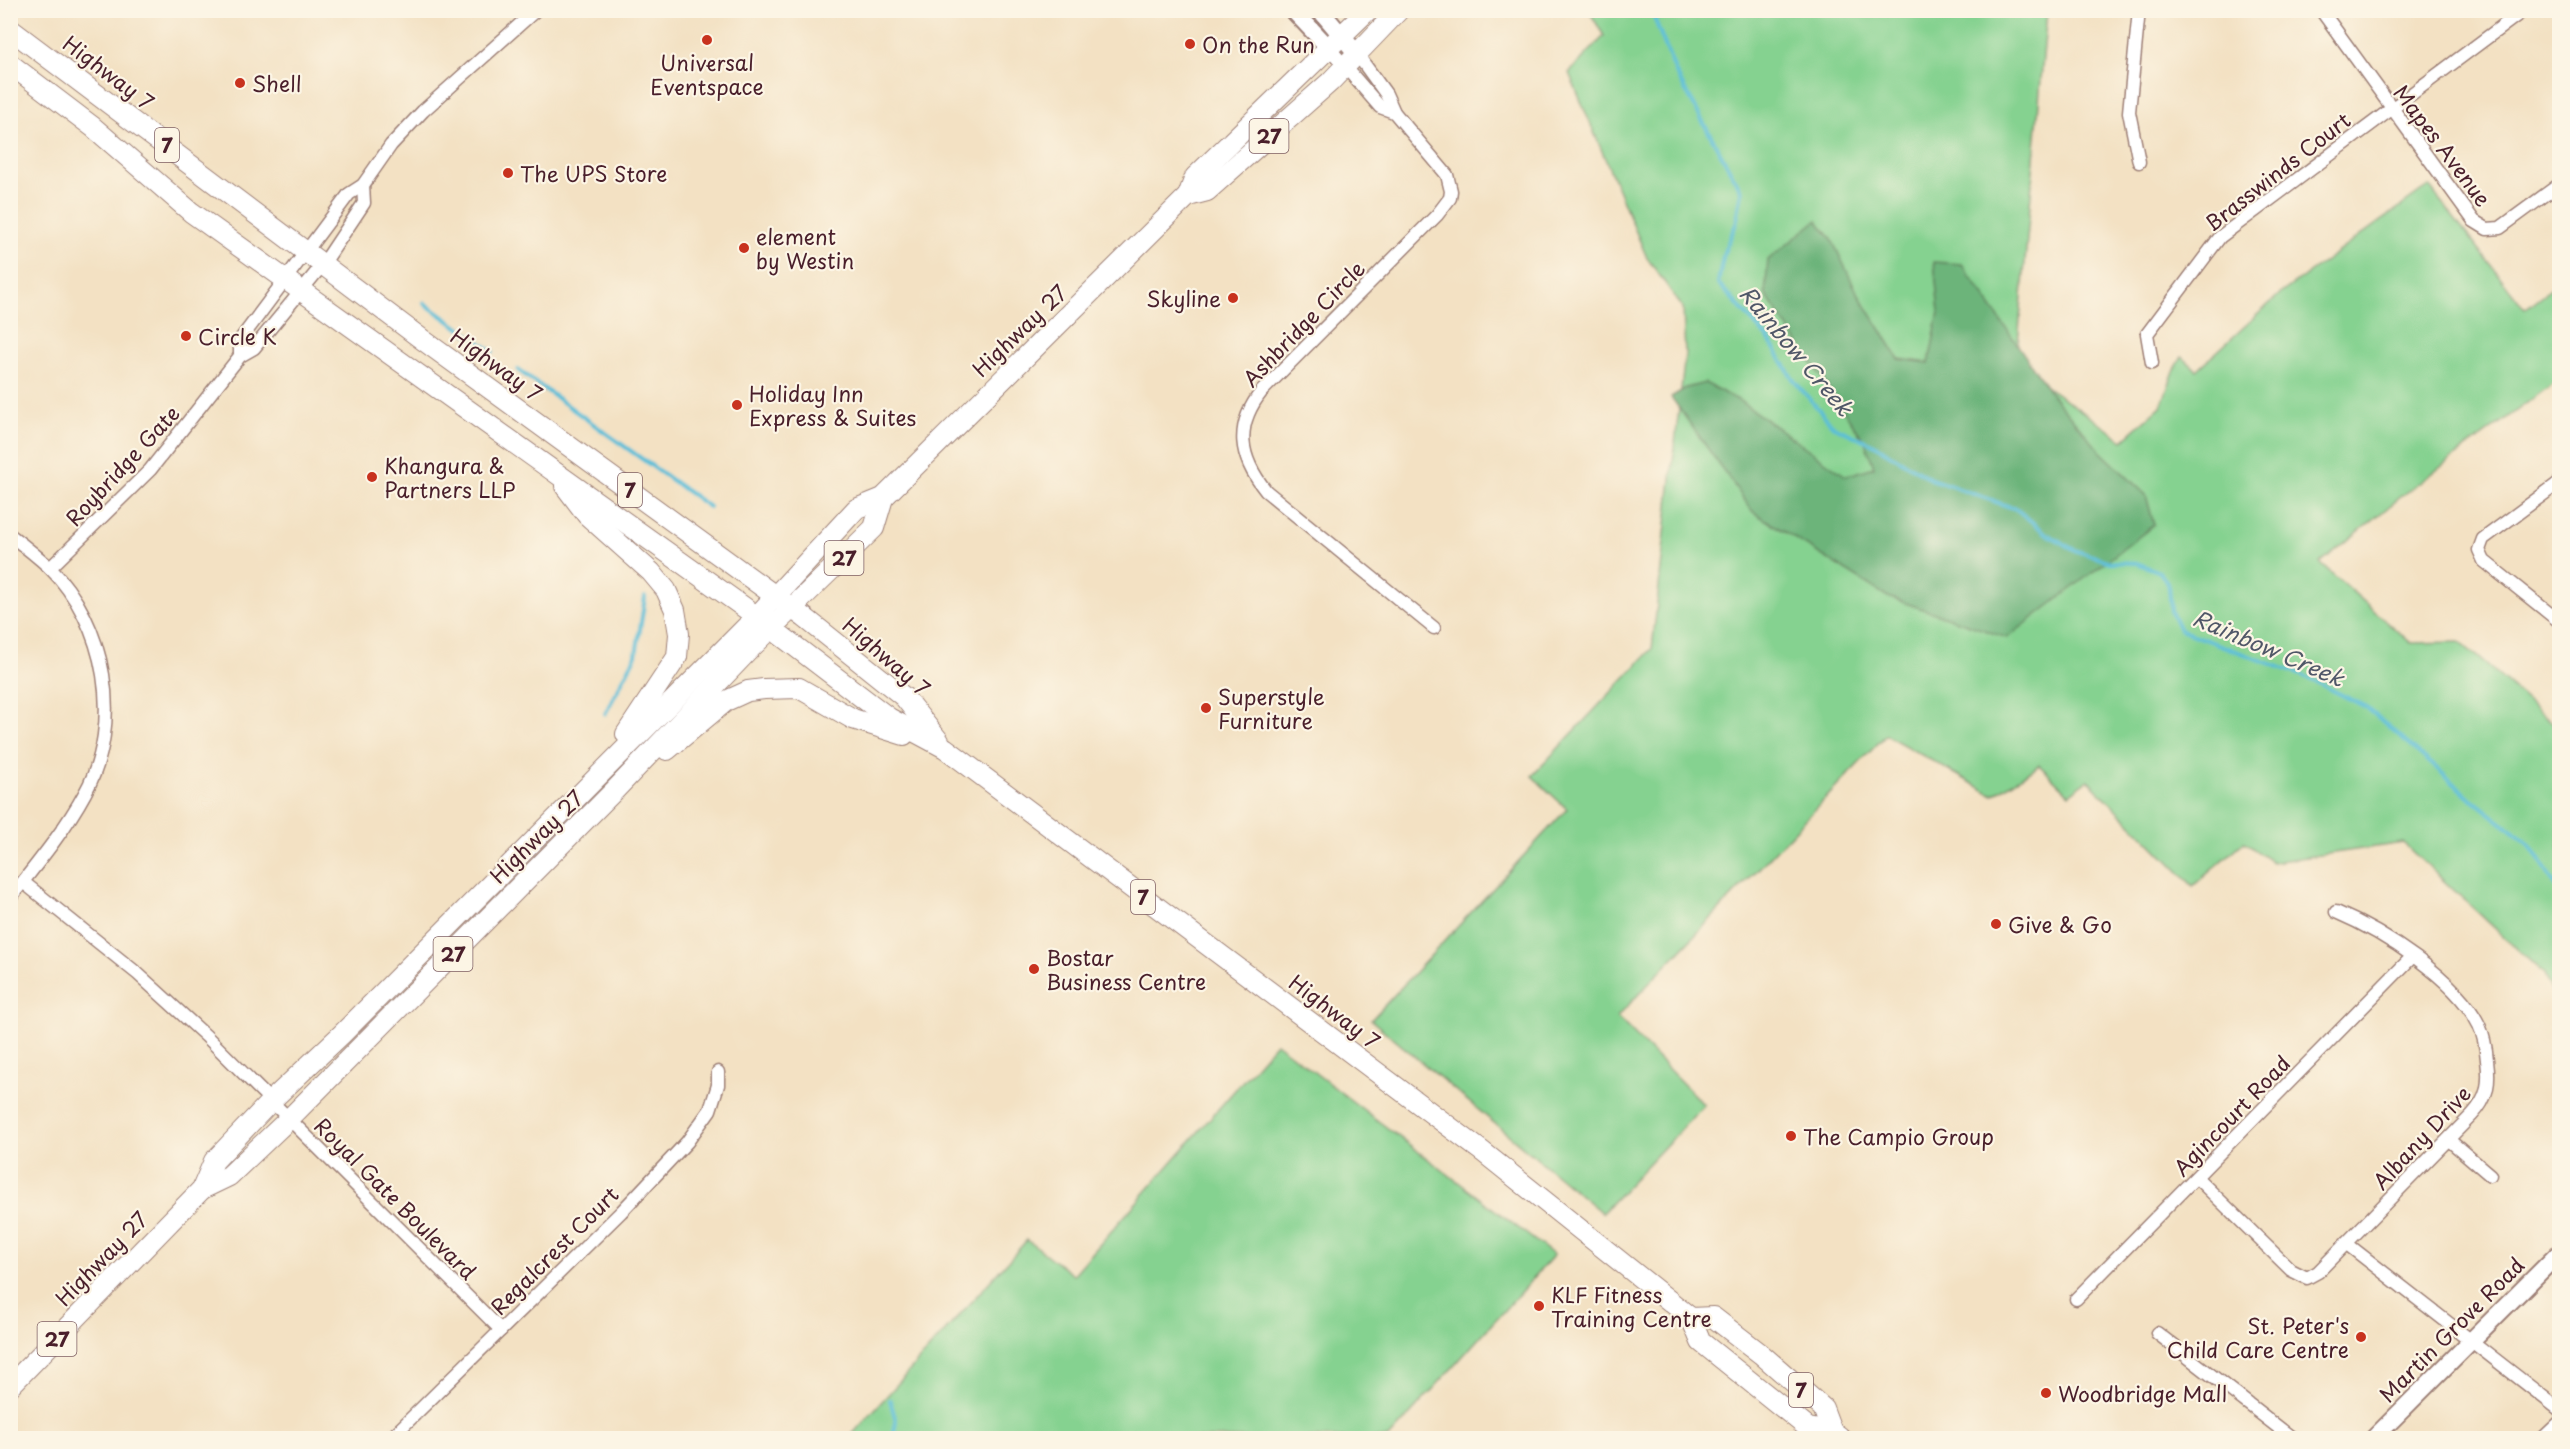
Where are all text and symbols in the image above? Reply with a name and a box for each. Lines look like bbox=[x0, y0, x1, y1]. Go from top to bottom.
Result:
street label: Highway 7 bbox=[57, 27, 161, 117]
place label: On the Run bbox=[1202, 28, 1315, 60]
marker: Universal Eventspace bbox=[700, 33, 714, 47]
marker: On the Run bbox=[1183, 37, 1197, 51]
place label: Universal Eventspace bbox=[650, 46, 764, 102]
place label: Shell bbox=[252, 67, 301, 99]
marker: Shell bbox=[233, 76, 247, 90]
street label: Mapes Avenue bbox=[2387, 77, 2499, 213]
street label: Brasswinds Court bbox=[2197, 104, 2357, 238]
road number: 27 bbox=[1250, 119, 1288, 153]
road number: 7 bbox=[155, 128, 179, 162]
place label: The UPS Store bbox=[520, 157, 667, 189]
marker: The UPS Store bbox=[501, 166, 515, 180]
place label: element by Westin bbox=[756, 220, 855, 276]
marker: element by Westin bbox=[737, 241, 751, 255]
street label: Ashbridge Circle bbox=[1234, 253, 1372, 393]
street label: Highway 27 bbox=[964, 276, 1074, 384]
water label: Rainbow Creek bbox=[1733, 278, 1862, 424]
place label: Skyline bbox=[1146, 282, 1221, 314]
marker: Skyline bbox=[1226, 291, 1240, 305]
place label: Circle K bbox=[198, 320, 277, 352]
street label: Highway 7 bbox=[444, 320, 550, 408]
marker: Circle K bbox=[179, 329, 193, 343]
place label: Holiday Inn Express & Suites bbox=[749, 377, 916, 433]
street label: Roybridge Gate bbox=[58, 398, 186, 532]
marker: Holiday Inn Express & Suites bbox=[730, 398, 744, 412]
place label: Khangura & Partners LLP bbox=[384, 449, 516, 505]
marker: Khangura & Partners LLP bbox=[365, 470, 379, 484]
road number: 7 bbox=[618, 473, 642, 507]
road number: 27 bbox=[824, 541, 864, 575]
water label: Rainbow Creek bbox=[2188, 600, 2351, 694]
street label: Highway 7 bbox=[836, 609, 938, 703]
place label: Superstyle Furniture bbox=[1218, 680, 1325, 736]
marker: Superstyle Furniture bbox=[1199, 701, 1213, 715]
street label: Highway 27 bbox=[482, 782, 590, 890]
road number: 7 bbox=[1131, 880, 1155, 914]
place label: Give & Go bbox=[2008, 908, 2112, 940]
marker: Give & Go bbox=[1989, 917, 2003, 931]
road number: 27 bbox=[434, 937, 472, 971]
place label: Bostar Business Centre bbox=[1046, 941, 1206, 997]
marker: Bostar Business Centre bbox=[1027, 962, 1041, 976]
street label: Highway 7 bbox=[1283, 966, 1387, 1056]
street label: Agincourt Road bbox=[2165, 1047, 2297, 1183]
street label: Albany Drive bbox=[2364, 1078, 2478, 1196]
street label: Royal Gate Boulevard bbox=[308, 1110, 484, 1286]
place label: The Campio Group bbox=[1803, 1120, 1994, 1152]
marker: The Campio Group bbox=[1784, 1129, 1798, 1143]
street label: Regalcrest Court bbox=[483, 1179, 625, 1321]
street label: Highway 27 bbox=[47, 1203, 155, 1313]
street label: Martin Grove Road bbox=[2371, 1249, 2531, 1409]
place label: KLF Fitness Training Centre bbox=[1551, 1278, 1712, 1334]
marker: KLF Fitness Training Centre bbox=[1532, 1299, 1546, 1313]
place label: St. Peter's Child Care Centre bbox=[2167, 1309, 2349, 1365]
road number: 27 bbox=[38, 1322, 76, 1356]
marker: St. Peter's Child Care Centre bbox=[2354, 1330, 2368, 1344]
road number: 7 bbox=[1789, 1373, 1813, 1407]
place label: Woodbridge Mall bbox=[2058, 1377, 2227, 1409]
marker: Woodbridge Mall bbox=[2039, 1386, 2053, 1400]

